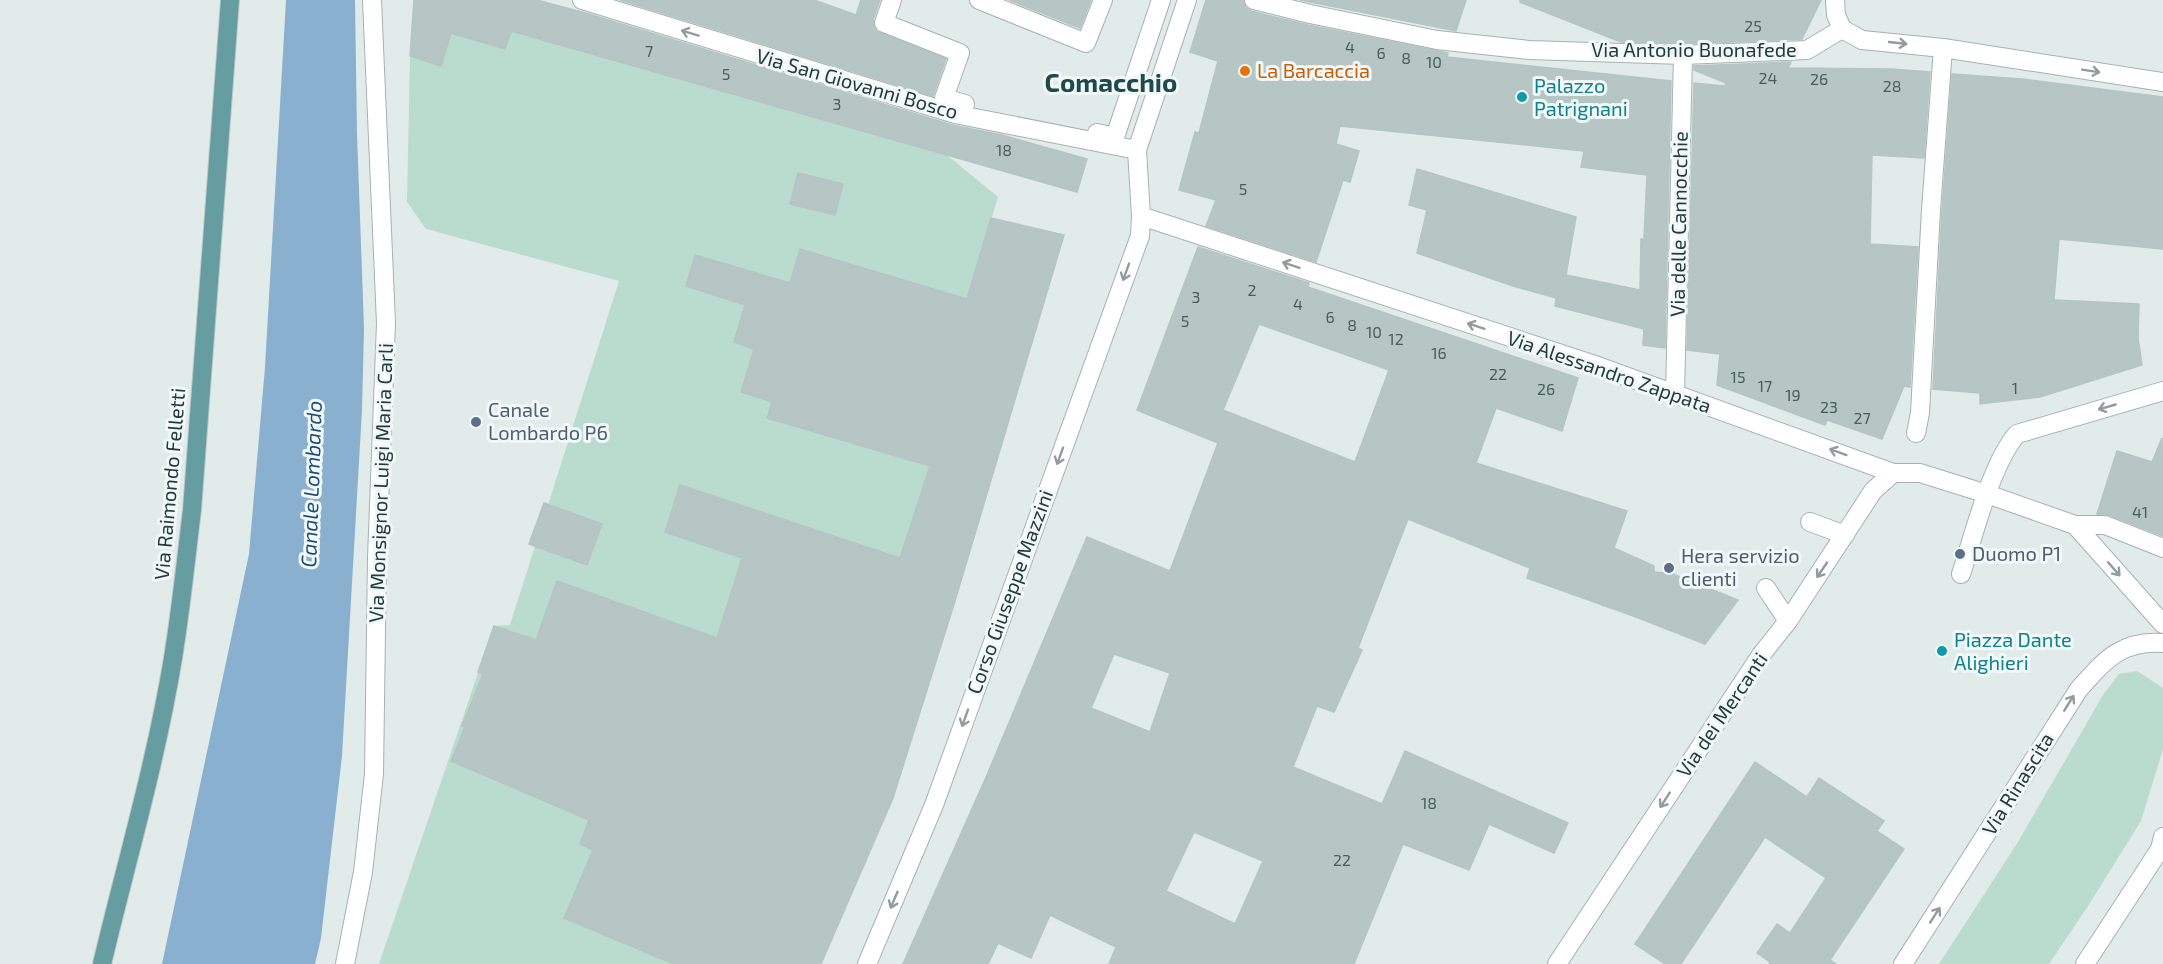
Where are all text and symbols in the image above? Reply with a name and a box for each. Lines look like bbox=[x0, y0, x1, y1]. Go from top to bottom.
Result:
house number: 25 bbox=[1744, 16, 1762, 35]
one-way arrow bbox=[681, 26, 700, 37]
house number: 4 bbox=[1345, 37, 1355, 56]
street label: Via Antonio Buonafede bbox=[1591, 37, 1797, 61]
one-way arrow bbox=[1887, 38, 1907, 49]
house number: 7 bbox=[645, 41, 653, 60]
street label: Via San Giovanni Bosco bbox=[754, 43, 961, 123]
house number: 6 bbox=[1376, 43, 1386, 62]
house number: 8 bbox=[1401, 48, 1411, 67]
house number: 10 bbox=[1426, 52, 1442, 71]
place label: La Barcaccia bbox=[1257, 58, 1370, 82]
house number: 5 bbox=[722, 64, 730, 83]
marker: La Barcaccia bbox=[1238, 64, 1252, 78]
district label: Comacchio bbox=[1045, 66, 1177, 97]
one-way arrow bbox=[2080, 66, 2100, 77]
house number: 24 bbox=[1759, 68, 1778, 87]
house number: 26 bbox=[1810, 69, 1828, 88]
place label: Palazzo Patrignani bbox=[1534, 73, 1628, 120]
house number: 28 bbox=[1883, 76, 1901, 95]
marker: Palazzo Patrignani bbox=[1515, 90, 1529, 104]
house number: 3 bbox=[833, 94, 841, 113]
street label: Via delle Cannocchie bbox=[1664, 131, 1692, 317]
house number: 18 bbox=[996, 140, 1012, 159]
house number: 5 bbox=[1239, 179, 1247, 198]
one-way arrow bbox=[1282, 259, 1301, 270]
one-way arrow bbox=[1120, 263, 1131, 281]
house number: 2 bbox=[1248, 280, 1257, 299]
house number: 3 bbox=[1192, 287, 1200, 306]
house number: 4 bbox=[1293, 294, 1303, 313]
house number: 6 bbox=[1325, 307, 1335, 326]
house number: 5 bbox=[1181, 311, 1189, 330]
house number: 8 bbox=[1347, 315, 1357, 334]
one-way arrow bbox=[1467, 320, 1486, 331]
house number: 10 bbox=[1366, 322, 1382, 341]
street label: Via Alessandro Zappata bbox=[1504, 325, 1715, 417]
house number: 12 bbox=[1388, 329, 1404, 348]
street label: Via Monsignor Luigi Maria Carli bbox=[363, 343, 397, 623]
house number: 16 bbox=[1431, 343, 1447, 362]
house number: 22 bbox=[1489, 364, 1507, 383]
house number: 15 bbox=[1731, 367, 1745, 386]
house number: 17 bbox=[1758, 376, 1772, 395]
house number: 1 bbox=[2012, 378, 2018, 397]
house number: 26 bbox=[1537, 379, 1555, 398]
house number: 19 bbox=[1785, 385, 1801, 404]
street label: Via Raimondo Felletti bbox=[149, 387, 189, 581]
place label: Canale Lombardo P6 bbox=[488, 397, 608, 444]
house number: 23 bbox=[1820, 397, 1838, 416]
water label: Canale Lombardo bbox=[295, 400, 326, 568]
one-way arrow bbox=[2098, 402, 2117, 414]
house number: 27 bbox=[1853, 408, 1871, 427]
marker: Canale Lombardo P6 bbox=[469, 415, 483, 429]
one-way arrow bbox=[1053, 446, 1064, 465]
one-way arrow bbox=[1830, 446, 1848, 457]
street label: Corso Giuseppe Mazzini bbox=[961, 486, 1057, 697]
house number: 41 bbox=[2132, 502, 2148, 521]
place label: Duomo P1 bbox=[1972, 541, 2061, 565]
place label: Hera servizio clienti bbox=[1681, 543, 1800, 590]
marker: Duomo P1 bbox=[1953, 547, 1967, 561]
marker: Hera servizio clienti bbox=[1662, 561, 1676, 575]
one-way arrow bbox=[1816, 561, 1828, 578]
one-way arrow bbox=[2107, 561, 2121, 576]
place label: Piazza Dante Alighieri bbox=[1954, 627, 2072, 674]
marker: Piazza Dante Alighieri bbox=[1935, 644, 1949, 658]
street label: Via dei Mercanti bbox=[1671, 648, 1772, 781]
one-way arrow bbox=[2063, 695, 2076, 712]
one-way arrow bbox=[958, 708, 969, 727]
street label: Via Rinascita bbox=[1976, 728, 2058, 839]
one-way arrow bbox=[1659, 792, 1671, 808]
house number: 18 bbox=[1421, 793, 1437, 812]
house number: 22 bbox=[1333, 850, 1351, 869]
one-way arrow bbox=[888, 890, 899, 908]
one-way arrow bbox=[1929, 907, 1941, 924]

